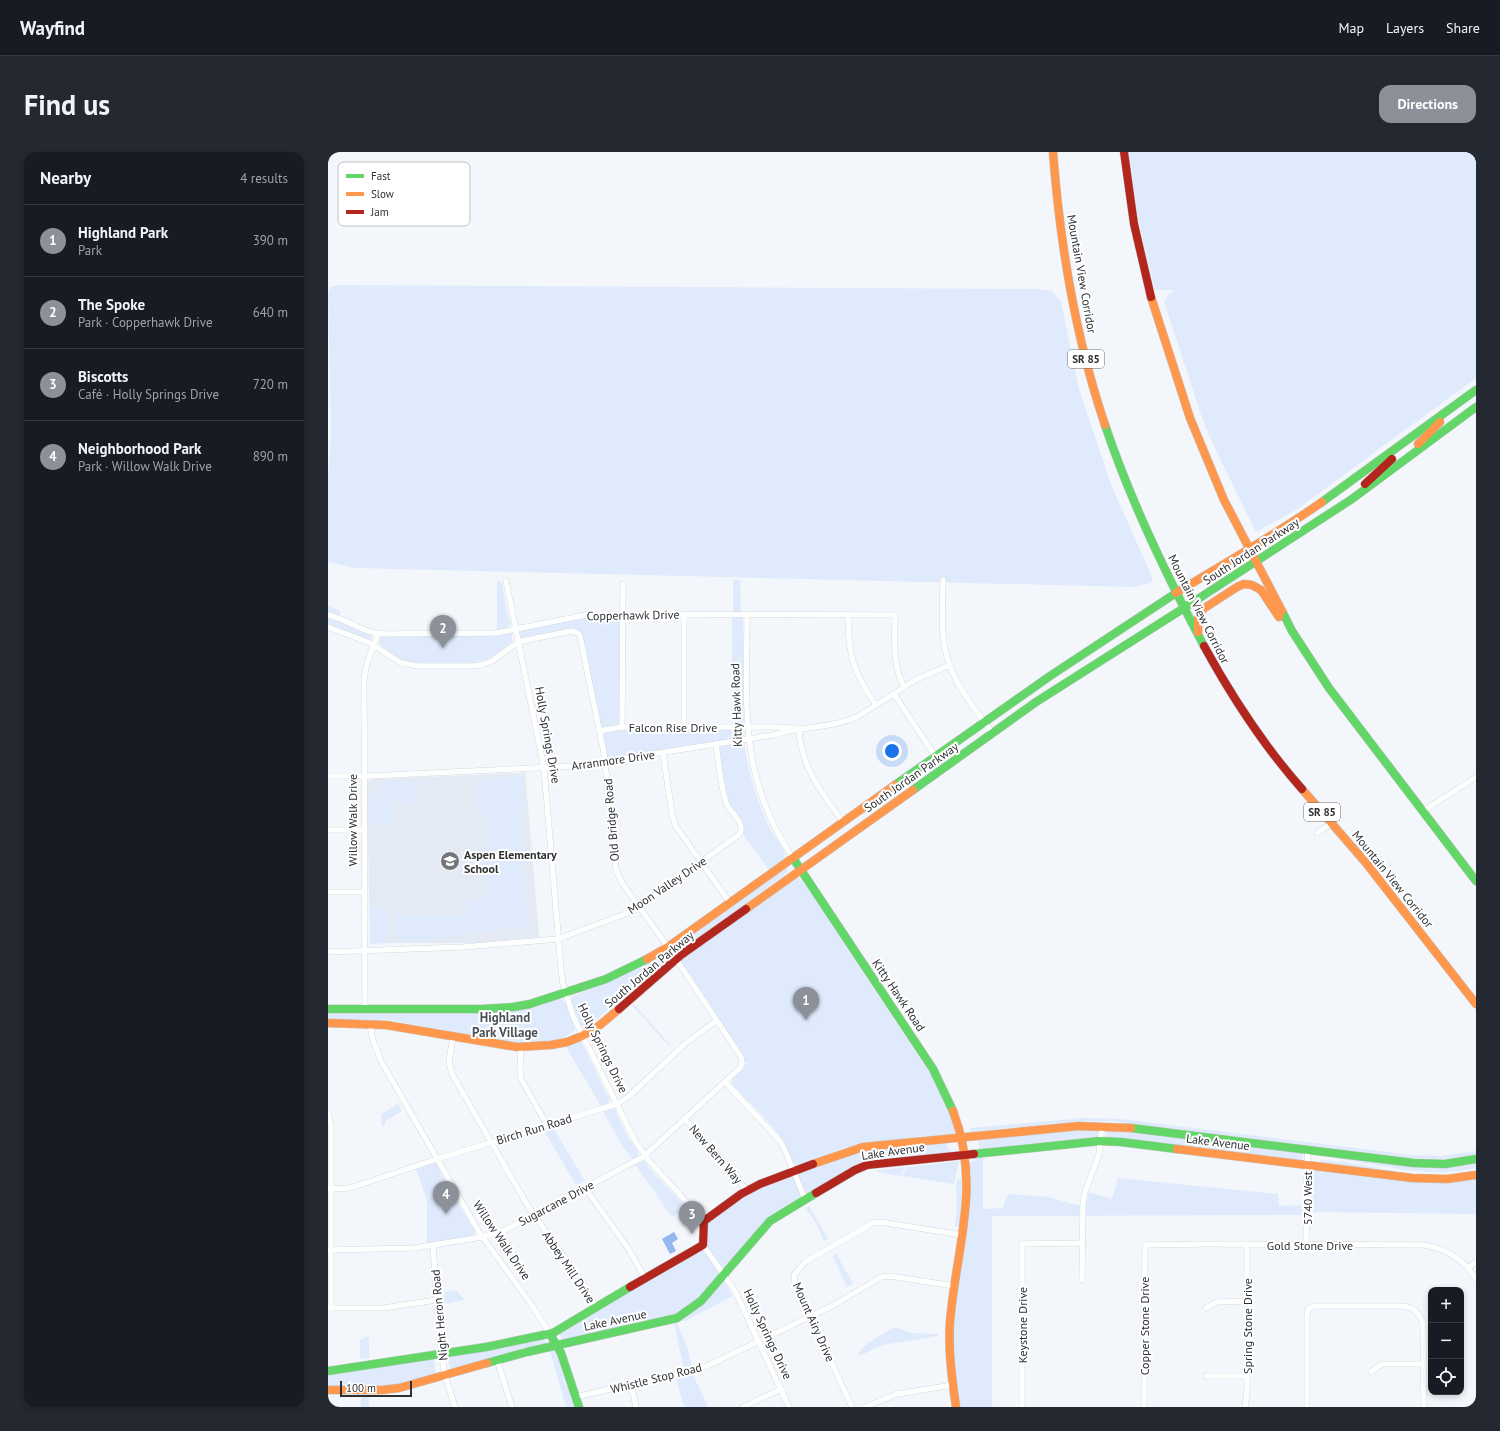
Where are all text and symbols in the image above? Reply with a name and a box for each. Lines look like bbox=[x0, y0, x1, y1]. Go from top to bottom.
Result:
text: Wayfind bbox=[20, 16, 85, 40]
text: Map bbox=[1338, 19, 1364, 37]
text: Layers bbox=[1386, 19, 1424, 37]
text: Share bbox=[1446, 19, 1480, 37]
button: Directions bbox=[1379, 85, 1476, 123]
text: Find us bbox=[24, 86, 110, 123]
legend bbox=[338, 162, 470, 226]
text: Nearby bbox=[40, 167, 91, 189]
text: Fast bbox=[371, 169, 391, 183]
text: 4 results bbox=[240, 170, 288, 187]
text: Slow bbox=[371, 187, 394, 201]
text: Jam bbox=[370, 205, 389, 219]
street label: Mountain View Corridor bbox=[1064, 213, 1100, 335]
text: Highland Park bbox=[78, 223, 168, 242]
text: 1 bbox=[49, 232, 57, 249]
text: 390 m bbox=[253, 232, 288, 249]
text: Park bbox=[78, 242, 102, 259]
text: The Spoke bbox=[78, 295, 145, 314]
text: 2 bbox=[49, 304, 57, 321]
text: 640 m bbox=[253, 304, 288, 321]
text: Park · Copperhawk Drive bbox=[78, 314, 213, 331]
road number: SR 85 bbox=[1068, 350, 1104, 368]
text: Biscotts bbox=[78, 367, 128, 386]
text: 3 bbox=[49, 376, 57, 393]
text: 720 m bbox=[253, 376, 288, 393]
text: Café · Holly Springs Drive bbox=[78, 386, 219, 403]
text: Neighborhood Park bbox=[78, 439, 201, 458]
text: 4 bbox=[49, 448, 57, 465]
text: 890 m bbox=[253, 448, 288, 465]
text: Park · Willow Walk Drive bbox=[78, 458, 212, 475]
street label: South Jordan Parkway bbox=[1200, 514, 1302, 588]
street label: Mountain View Corridor bbox=[1165, 552, 1233, 666]
street label: Copperhawk Drive bbox=[586, 607, 680, 623]
pin: 2 bbox=[430, 615, 456, 648]
street label: Kitty Hawk Road bbox=[727, 663, 745, 747]
street label: Holly Springs Drive bbox=[532, 685, 564, 785]
street label: Falcon Rise Drive bbox=[629, 720, 717, 735]
street label: South Jordan Parkway bbox=[861, 739, 961, 815]
your location bbox=[882, 741, 902, 761]
street label: Arranmore Drive bbox=[570, 747, 656, 773]
street label: Willow Walk Drive bbox=[345, 774, 360, 866]
street label: Old Bridge Road bbox=[600, 778, 622, 862]
road number: SR 85 bbox=[1304, 803, 1340, 821]
street label: Mountain View Corridor bbox=[1349, 827, 1437, 931]
place label: Aspen Elementary School bbox=[464, 847, 557, 876]
school or university icon: Aspen Elementary School bbox=[439, 850, 461, 872]
street label: Moon Valley Drive bbox=[625, 853, 709, 917]
street label: South Jordan Parkway bbox=[601, 927, 697, 1011]
street label: Kitty Hawk Road bbox=[869, 956, 929, 1034]
pin: 1 bbox=[793, 987, 819, 1020]
street label: Holly Springs Drive bbox=[575, 1001, 631, 1095]
district label: Highland Park Village bbox=[472, 1009, 538, 1041]
street label: Birch Run Road bbox=[494, 1110, 574, 1148]
street label: New Bern Way bbox=[686, 1121, 746, 1187]
street label: Lake Avenue bbox=[1185, 1131, 1251, 1153]
street label: Lake Avenue bbox=[860, 1139, 926, 1163]
street label: 5740 West bbox=[1300, 1171, 1315, 1225]
street label: Sugarcane Drive bbox=[516, 1177, 596, 1229]
pin: 4 bbox=[433, 1181, 459, 1214]
street label: Willow Walk Drive bbox=[470, 1198, 534, 1282]
pin: 3 bbox=[679, 1201, 705, 1234]
street label: Abbey Mill Drive bbox=[539, 1228, 599, 1306]
street label: Gold Stone Drive bbox=[1267, 1238, 1353, 1253]
street label: Night Heron Road bbox=[428, 1269, 450, 1361]
street label: Copper Stone Drive bbox=[1137, 1277, 1152, 1375]
street label: Spring Stone Drive bbox=[1240, 1278, 1255, 1374]
street label: Mount Airy Drive bbox=[790, 1280, 838, 1364]
street label: Holly Springs Drive bbox=[740, 1286, 796, 1382]
street label: Keystone Drive bbox=[1015, 1287, 1030, 1363]
map controls bbox=[1428, 1287, 1464, 1395]
button: + bbox=[1428, 1287, 1464, 1323]
street label: Lake Avenue bbox=[582, 1306, 648, 1334]
button: − bbox=[1428, 1323, 1464, 1359]
street label: Whistle Stop Road bbox=[609, 1359, 703, 1397]
button: locate bbox=[1428, 1359, 1464, 1395]
scale bar bbox=[340, 1379, 412, 1398]
text: 100 m bbox=[346, 1381, 376, 1395]

